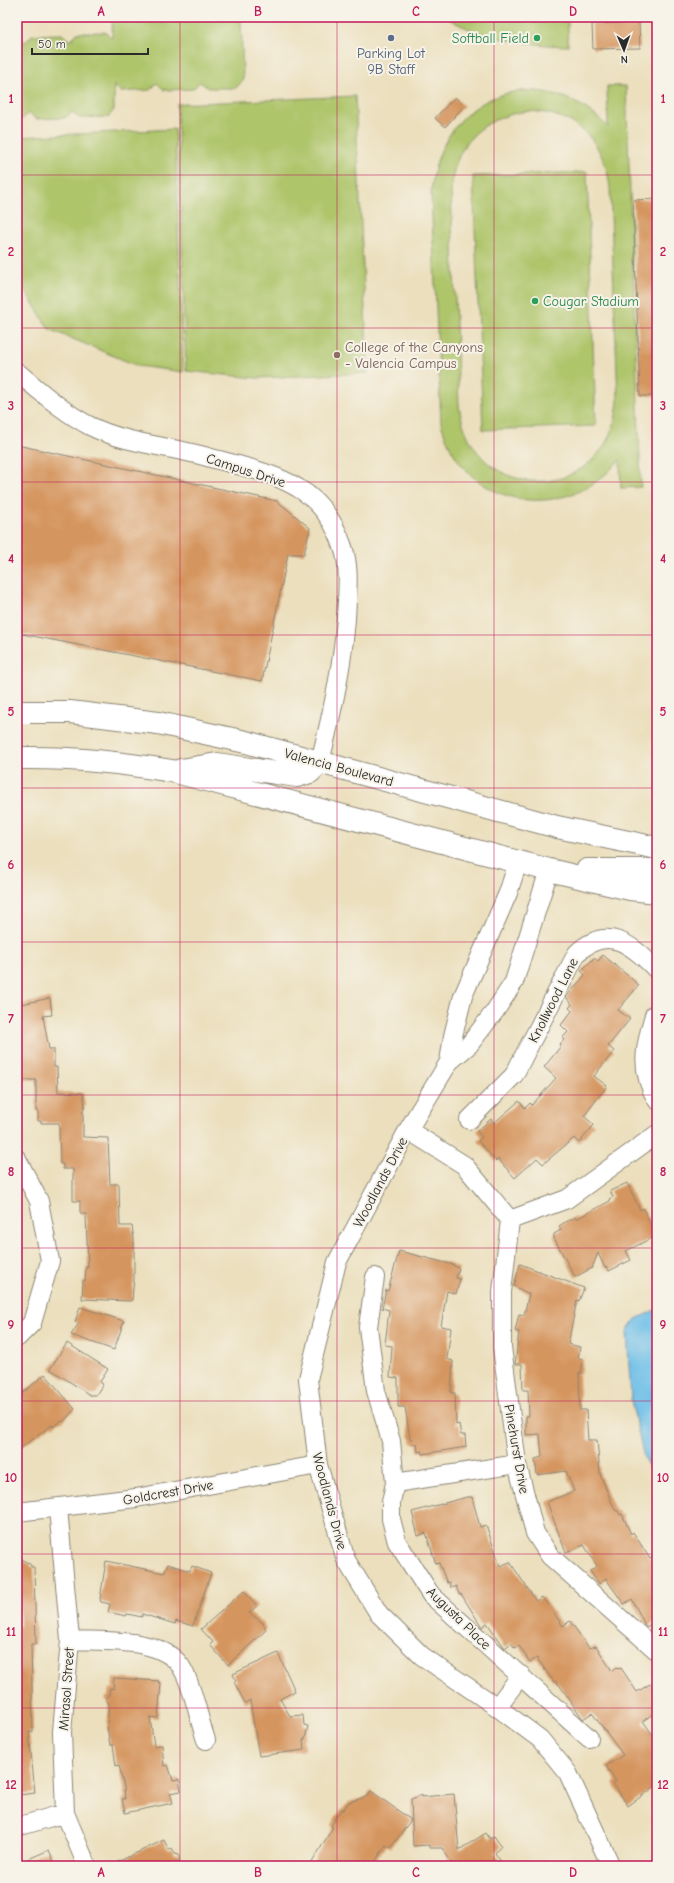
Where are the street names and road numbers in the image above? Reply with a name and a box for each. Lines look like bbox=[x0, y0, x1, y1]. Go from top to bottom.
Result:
street label: Campus Drive bbox=[204, 450, 288, 491]
street label: Valencia Boulevard bbox=[282, 745, 395, 790]
street label: Knollwood Lane bbox=[525, 955, 582, 1045]
street label: Woodlands Drive bbox=[349, 1134, 411, 1230]
street label: Pinehurst Drive bbox=[500, 1403, 533, 1495]
street label: Woodlands Drive bbox=[308, 1451, 351, 1552]
street label: Goldcrest Drive bbox=[122, 1476, 215, 1509]
street label: Augusta Place bbox=[423, 1583, 494, 1653]
street label: Mirasol Street bbox=[55, 1646, 78, 1731]

